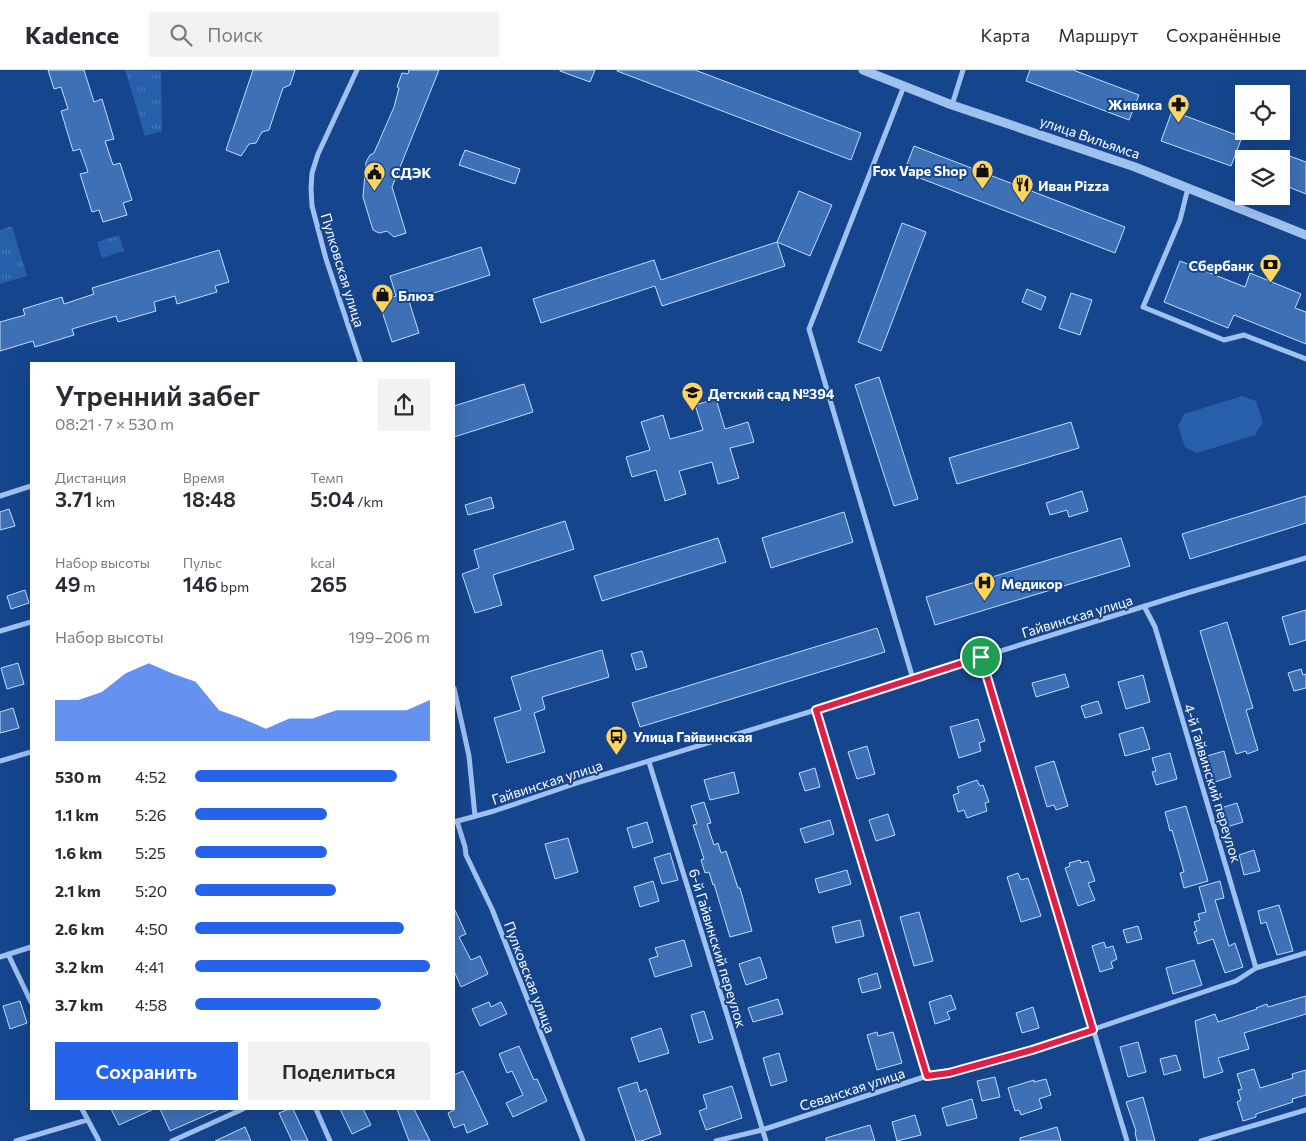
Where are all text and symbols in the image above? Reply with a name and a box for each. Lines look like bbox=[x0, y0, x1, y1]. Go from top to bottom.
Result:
search box bbox=[149, 12, 499, 57]
text: Kadence bbox=[25, 20, 119, 49]
icon: search bbox=[167, 21, 195, 49]
text: Поиск bbox=[207, 23, 263, 46]
text: Карта bbox=[981, 24, 1030, 46]
text: Маршрут bbox=[1058, 24, 1138, 46]
text: Сохранённые bbox=[1166, 24, 1281, 46]
map controls bbox=[1235, 85, 1290, 205]
button: locate bbox=[1235, 85, 1290, 140]
pharmacy icon: Живика bbox=[1166, 92, 1190, 123]
place label: Живика bbox=[1108, 96, 1162, 113]
street label: улица Вильямса bbox=[1038, 112, 1142, 162]
button: layers bbox=[1235, 150, 1290, 205]
shop icon: Fox Vape Shop bbox=[971, 158, 995, 189]
public building icon: СДЭК bbox=[363, 160, 387, 191]
place label: Fox Vape Shop bbox=[872, 162, 967, 179]
place label: СДЭК bbox=[391, 164, 431, 181]
restaurant icon: Иван Pizza bbox=[1010, 173, 1034, 204]
place label: Иван Pizza bbox=[1038, 177, 1109, 194]
street label: Пулковская улица bbox=[318, 211, 368, 329]
bank icon: Сбербанк bbox=[1258, 253, 1282, 284]
place label: Сбербанк bbox=[1189, 257, 1254, 274]
shop icon: Блюз bbox=[370, 283, 394, 314]
place label: Блюз bbox=[398, 287, 434, 304]
text: Утренний забег bbox=[55, 378, 260, 412]
button: share bbox=[378, 379, 430, 431]
school or university icon: Детский сад №394 bbox=[680, 381, 704, 412]
place label: Детский сад №394 bbox=[708, 385, 835, 402]
text: 08:21 · 7 × 530 m bbox=[55, 414, 174, 433]
text: Дистанция bbox=[55, 469, 126, 486]
text: Время bbox=[183, 469, 225, 486]
text: Темп bbox=[310, 469, 344, 486]
text: 3.71 bbox=[55, 486, 93, 511]
text: 18:48 bbox=[183, 486, 236, 511]
text: 5:04 bbox=[310, 486, 355, 511]
text: km bbox=[93, 493, 115, 510]
text: /km bbox=[355, 493, 383, 510]
text: Набор высоты bbox=[55, 554, 150, 571]
text: Пульс bbox=[183, 554, 222, 571]
text: kcal bbox=[310, 554, 335, 571]
text: 49 bbox=[55, 571, 81, 596]
text: 146 bbox=[183, 571, 218, 596]
text: 265 bbox=[310, 571, 347, 596]
hospital icon: Медикор bbox=[973, 571, 997, 602]
place label: Медикор bbox=[1001, 575, 1063, 592]
text: m bbox=[81, 578, 96, 595]
text: bpm bbox=[218, 578, 249, 595]
street label: Гайвинская улица bbox=[1019, 591, 1135, 641]
text: Набор высоты bbox=[55, 627, 164, 646]
text: 199–206 m bbox=[348, 627, 430, 646]
pin bbox=[960, 636, 1002, 678]
icon: arrive bbox=[967, 643, 995, 671]
street label: 4-й Гайвинский переулок bbox=[1181, 702, 1245, 865]
bus stop icon: Улица Гайвинская bbox=[605, 724, 629, 755]
place label: Улица Гайвинская bbox=[633, 728, 753, 745]
street label: Гайвинская улица bbox=[489, 756, 605, 808]
text: 530 m bbox=[55, 767, 101, 786]
text: 4:52 bbox=[135, 767, 166, 786]
text: 1.1 km bbox=[55, 805, 99, 824]
text: 5:26 bbox=[135, 805, 167, 824]
text: 1.6 km bbox=[55, 843, 102, 862]
text: 5:25 bbox=[135, 843, 166, 862]
street label: 6-й Гайвинский переулок bbox=[686, 867, 750, 1030]
text: 2.1 km bbox=[55, 881, 101, 900]
text: 5:20 bbox=[135, 881, 167, 900]
text: 2.6 km bbox=[55, 919, 104, 938]
text: 4:50 bbox=[135, 919, 168, 938]
street label: Пулковская улица bbox=[501, 919, 559, 1035]
text: 3.2 km bbox=[55, 957, 104, 976]
text: 4:41 bbox=[135, 957, 164, 976]
text: 3.7 km bbox=[55, 995, 103, 1014]
text: 4:58 bbox=[135, 995, 167, 1014]
button: Сохранить bbox=[55, 1042, 238, 1100]
button: Поделиться bbox=[248, 1042, 430, 1100]
street label: Севанская улица bbox=[797, 1064, 907, 1114]

